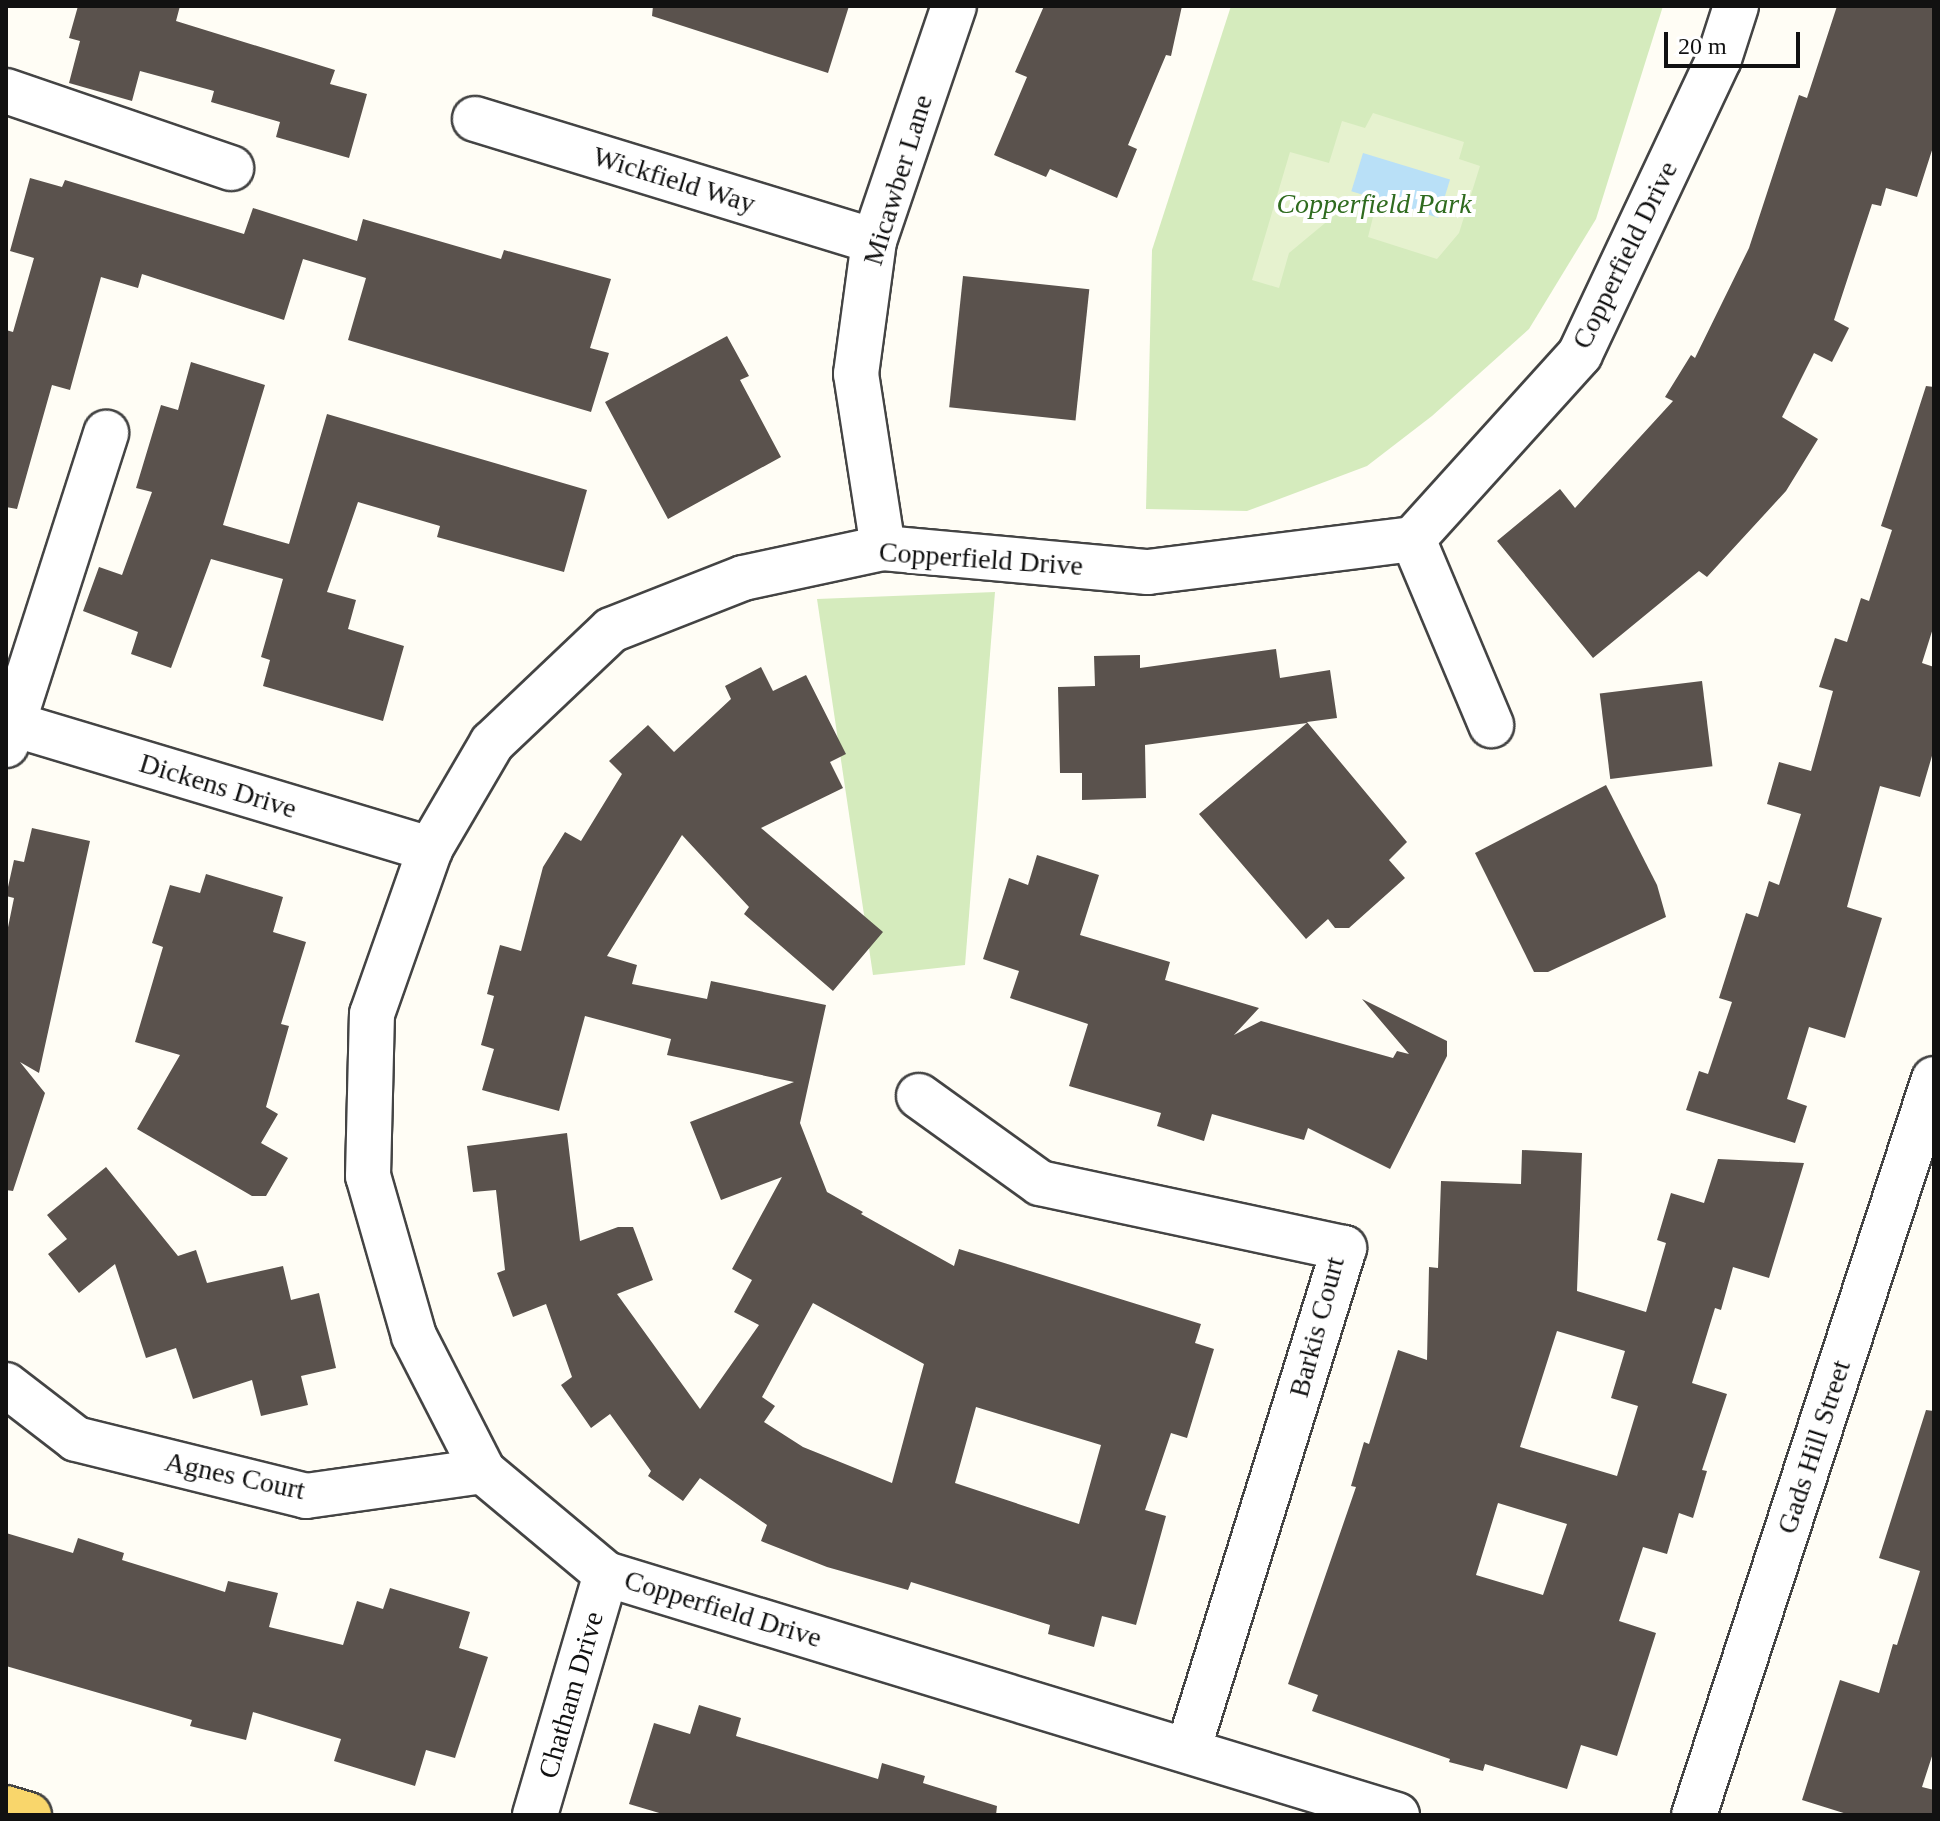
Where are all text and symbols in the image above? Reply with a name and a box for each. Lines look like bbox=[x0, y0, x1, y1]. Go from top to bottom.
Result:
scale bar bbox=[1668, 16, 1804, 66]
text: 20 m bbox=[1678, 33, 1727, 59]
street label: Micawber Lane bbox=[856, 91, 940, 269]
street label: Wickfield Way bbox=[589, 139, 759, 221]
street label: Copperfield Drive bbox=[1565, 156, 1685, 354]
park label: Copperfield Park bbox=[1276, 187, 1472, 221]
street label: Copperfield Drive bbox=[878, 535, 1084, 583]
street label: Dickens Drive bbox=[135, 746, 301, 826]
street label: Barkis Court bbox=[1282, 1253, 1352, 1401]
street label: Gads Hill Street bbox=[1770, 1356, 1858, 1538]
street label: Agnes Court bbox=[162, 1445, 308, 1507]
street label: Copperfield Drive bbox=[620, 1563, 826, 1655]
street label: Chatham Drive bbox=[531, 1608, 611, 1782]

